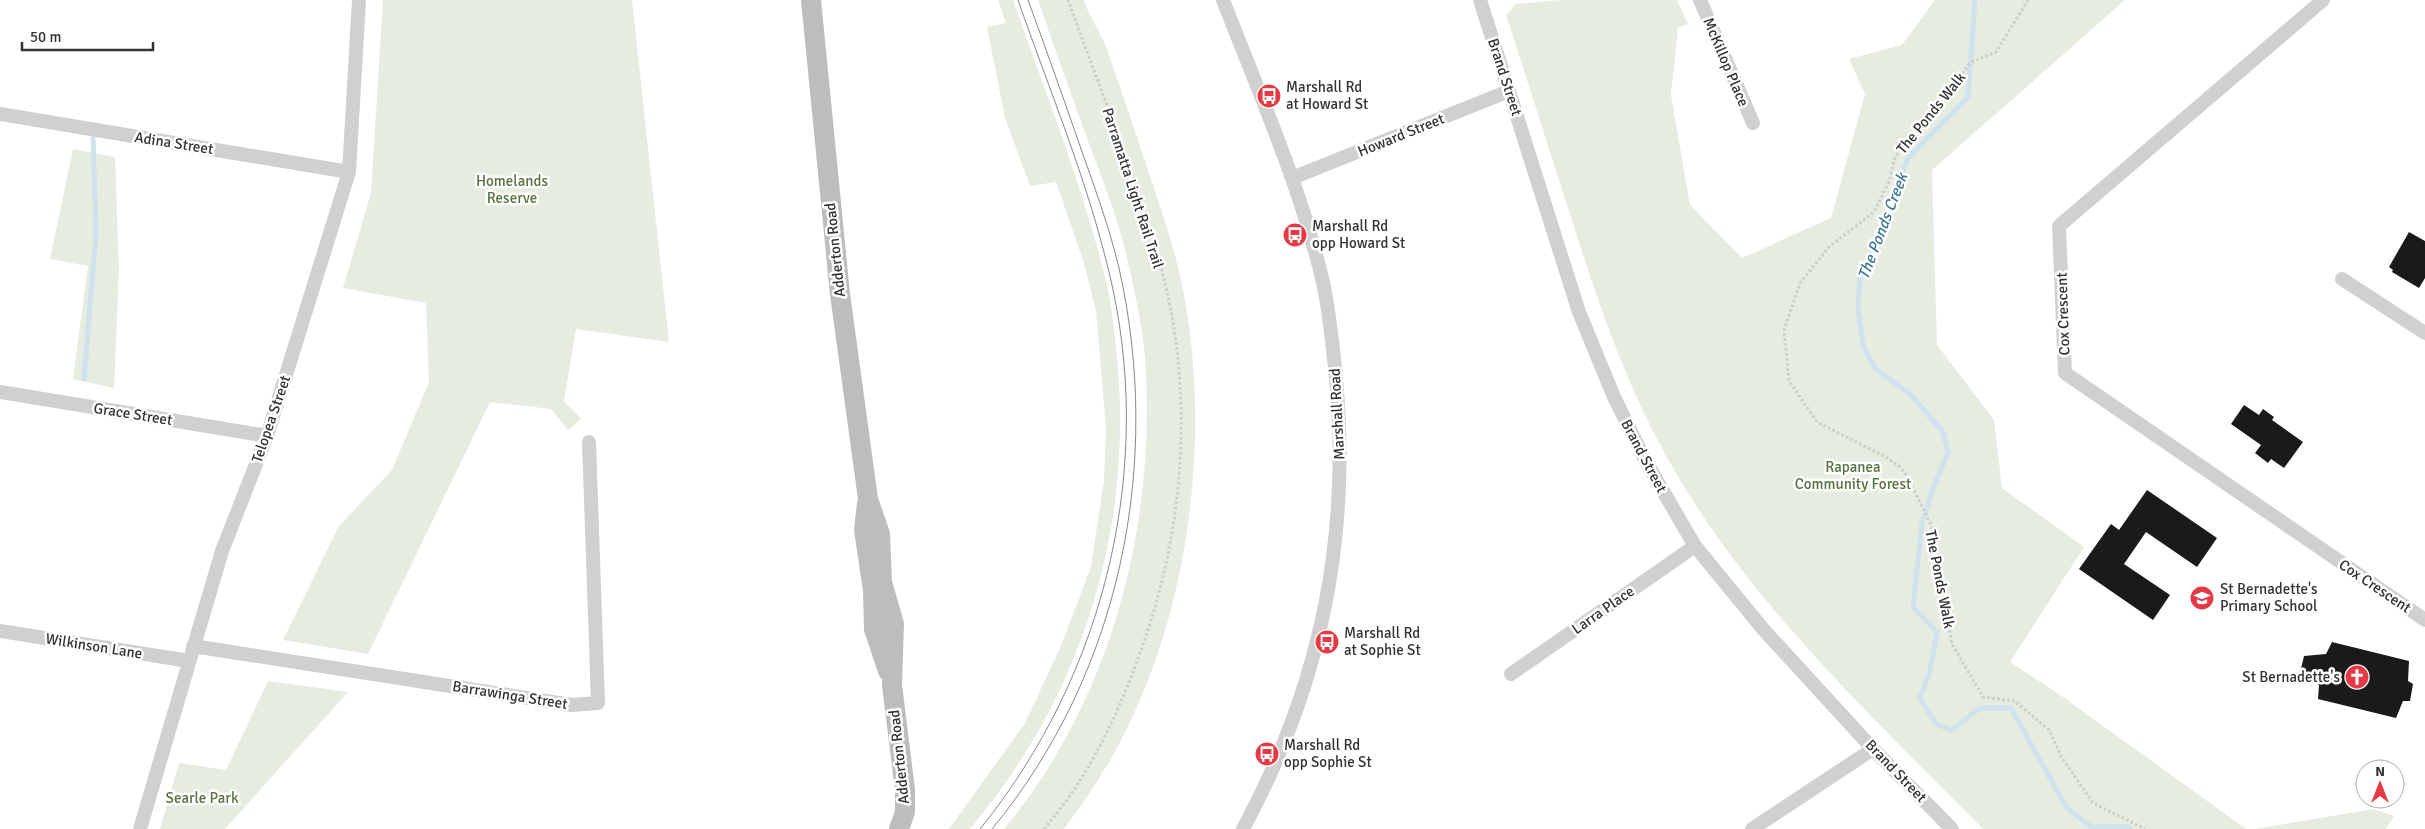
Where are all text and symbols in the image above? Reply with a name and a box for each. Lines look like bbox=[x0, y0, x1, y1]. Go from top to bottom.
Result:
street label: McKillop Place bbox=[1699, 15, 1753, 109]
scale bar bbox=[22, 20, 154, 52]
text: 50 m bbox=[30, 28, 61, 46]
street label: Brand Street bbox=[1484, 36, 1526, 118]
street label: The Ponds Walk bbox=[1893, 68, 1970, 158]
place label: Marshall Rd at Howard St bbox=[1286, 78, 1368, 113]
bus stop icon: Marshall Rd at Howard St bbox=[1256, 83, 1282, 109]
street label: Parramatta Light Rail Trail bbox=[1099, 105, 1167, 271]
street label: Howard Street bbox=[1355, 109, 1447, 161]
street label: Adina Street bbox=[133, 128, 215, 158]
water label: The Ponds Creek bbox=[1854, 169, 1913, 282]
park label: Homelands Reserve bbox=[476, 172, 548, 207]
street label: Adderton Road bbox=[821, 202, 849, 298]
place label: Marshall Rd opp Howard St bbox=[1312, 217, 1405, 252]
bus stop icon: Marshall Rd opp Howard St bbox=[1282, 222, 1308, 248]
street label: Cox Crescent bbox=[2053, 272, 2073, 356]
street label: Marshall Road bbox=[1326, 368, 1348, 460]
street label: Telopea Street bbox=[248, 373, 294, 465]
street label: Grace Street bbox=[92, 399, 174, 429]
street label: Brand Street bbox=[1617, 416, 1671, 496]
park label: Rapanea Community Forest bbox=[1795, 458, 1911, 493]
street label: The Ponds Walk bbox=[1922, 528, 1958, 630]
street label: Cox Crescent bbox=[2336, 555, 2414, 617]
place label: St Bernadette's Primary School bbox=[2220, 580, 2318, 615]
street label: Larra Place bbox=[1568, 582, 1638, 638]
school or university icon: St Bernadette's Primary School bbox=[2189, 585, 2215, 611]
place label: Marshall Rd at Sophie St bbox=[1344, 624, 1421, 659]
street label: Wilkinson Lane bbox=[44, 629, 144, 663]
bus stop icon: Marshall Rd at Sophie St bbox=[1314, 629, 1340, 655]
church icon: St Bernadette's bbox=[2344, 664, 2370, 690]
place label: St Bernadette's bbox=[2242, 668, 2340, 686]
street label: Barrawinga Street bbox=[451, 677, 569, 713]
street label: Adderton Road bbox=[885, 709, 913, 805]
place label: Marshall Rd opp Sophie St bbox=[1284, 736, 1372, 771]
street label: Brand Street bbox=[1862, 736, 1930, 806]
bus stop icon: Marshall Rd opp Sophie St bbox=[1254, 741, 1280, 767]
north arrow bbox=[2355, 759, 2405, 809]
text: N bbox=[2375, 763, 2385, 780]
park label: Searle Park bbox=[166, 789, 239, 807]

